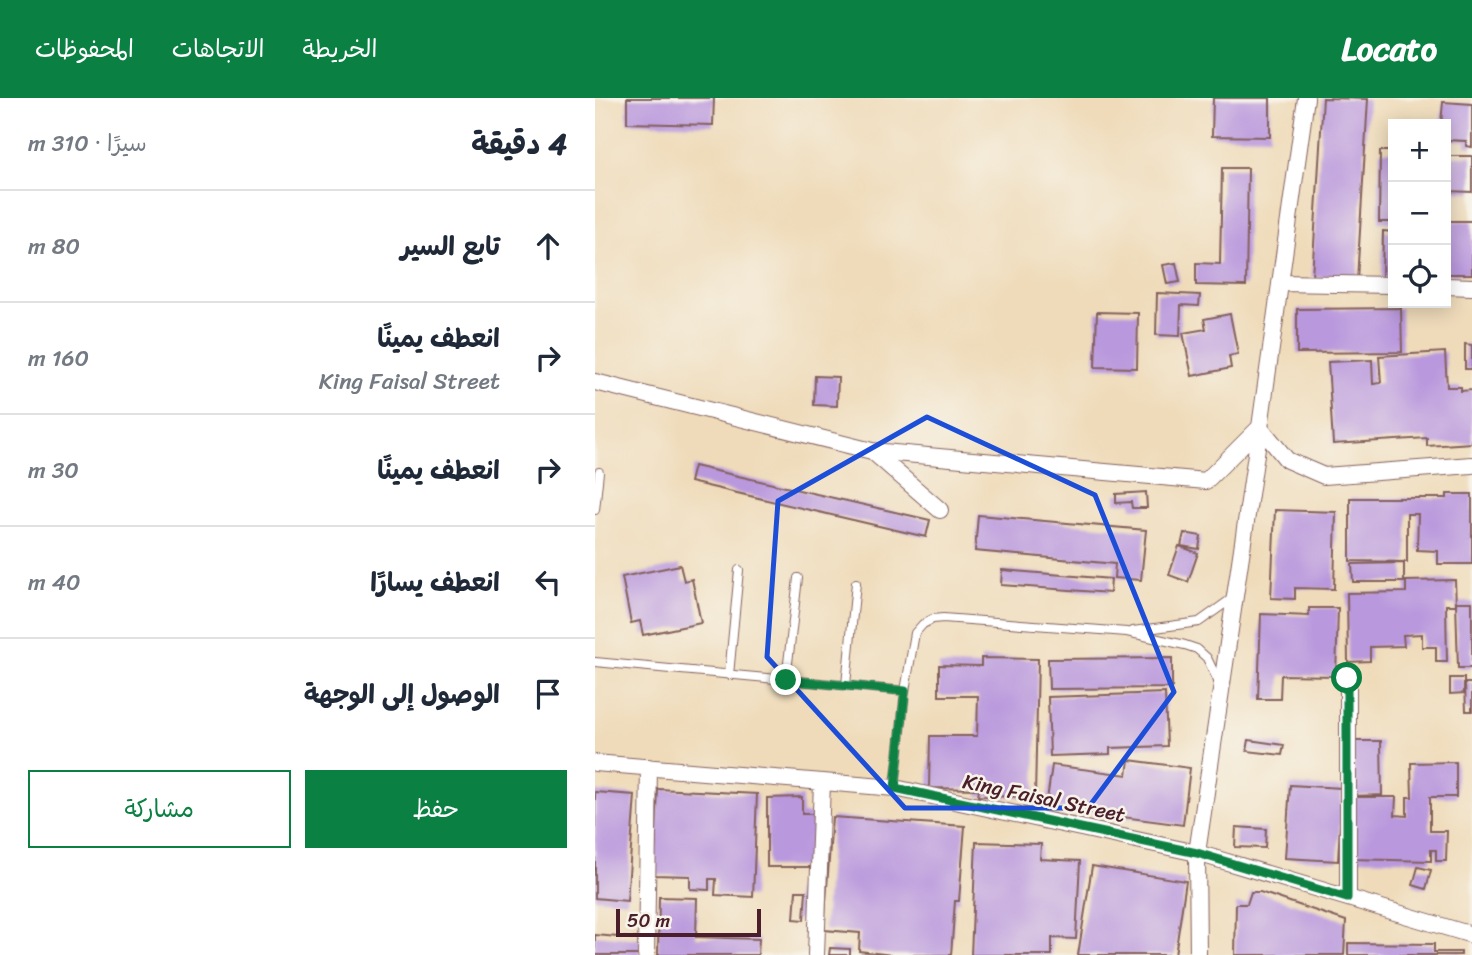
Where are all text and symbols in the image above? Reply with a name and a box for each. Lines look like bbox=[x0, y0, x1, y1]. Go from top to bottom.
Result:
text: Locato bbox=[1341, 20, 1437, 78]
text: المحفوظات bbox=[35, 28, 134, 70]
text: الاتجاهات bbox=[172, 28, 265, 70]
text: الخريطة bbox=[303, 28, 377, 70]
text: 4 دقيقة bbox=[471, 117, 567, 171]
map controls bbox=[1388, 119, 1451, 308]
button: + bbox=[1388, 119, 1451, 182]
text: سيرًا · 310 m bbox=[28, 123, 147, 164]
button: − bbox=[1388, 182, 1451, 245]
text: تابع السير bbox=[401, 223, 500, 269]
text: 80 m bbox=[28, 226, 80, 267]
icon: ahead bbox=[529, 227, 567, 265]
button: locate bbox=[1388, 245, 1451, 308]
text: انعطف يمينًا bbox=[377, 315, 500, 361]
text: 160 m bbox=[28, 338, 89, 379]
icon: right bbox=[529, 339, 567, 377]
text: King Faisal Street bbox=[319, 361, 500, 402]
text: انعطف يمينًا bbox=[377, 447, 500, 493]
text: 30 m bbox=[28, 450, 79, 491]
icon: right bbox=[529, 451, 567, 489]
text: انعطف يسارًا bbox=[370, 559, 500, 605]
text: 40 m bbox=[28, 562, 81, 603]
icon: left bbox=[529, 563, 567, 601]
route start bbox=[1331, 662, 1362, 693]
route end bbox=[770, 664, 801, 695]
text: الوصول إلى الوجهة bbox=[304, 671, 500, 717]
icon: arrive bbox=[529, 675, 567, 713]
street label: King Faisal Street bbox=[959, 762, 1129, 834]
button: مشاركة bbox=[28, 770, 291, 848]
button: حفظ bbox=[305, 770, 567, 848]
text: 50 m bbox=[627, 904, 670, 937]
scale bar bbox=[616, 906, 761, 938]

